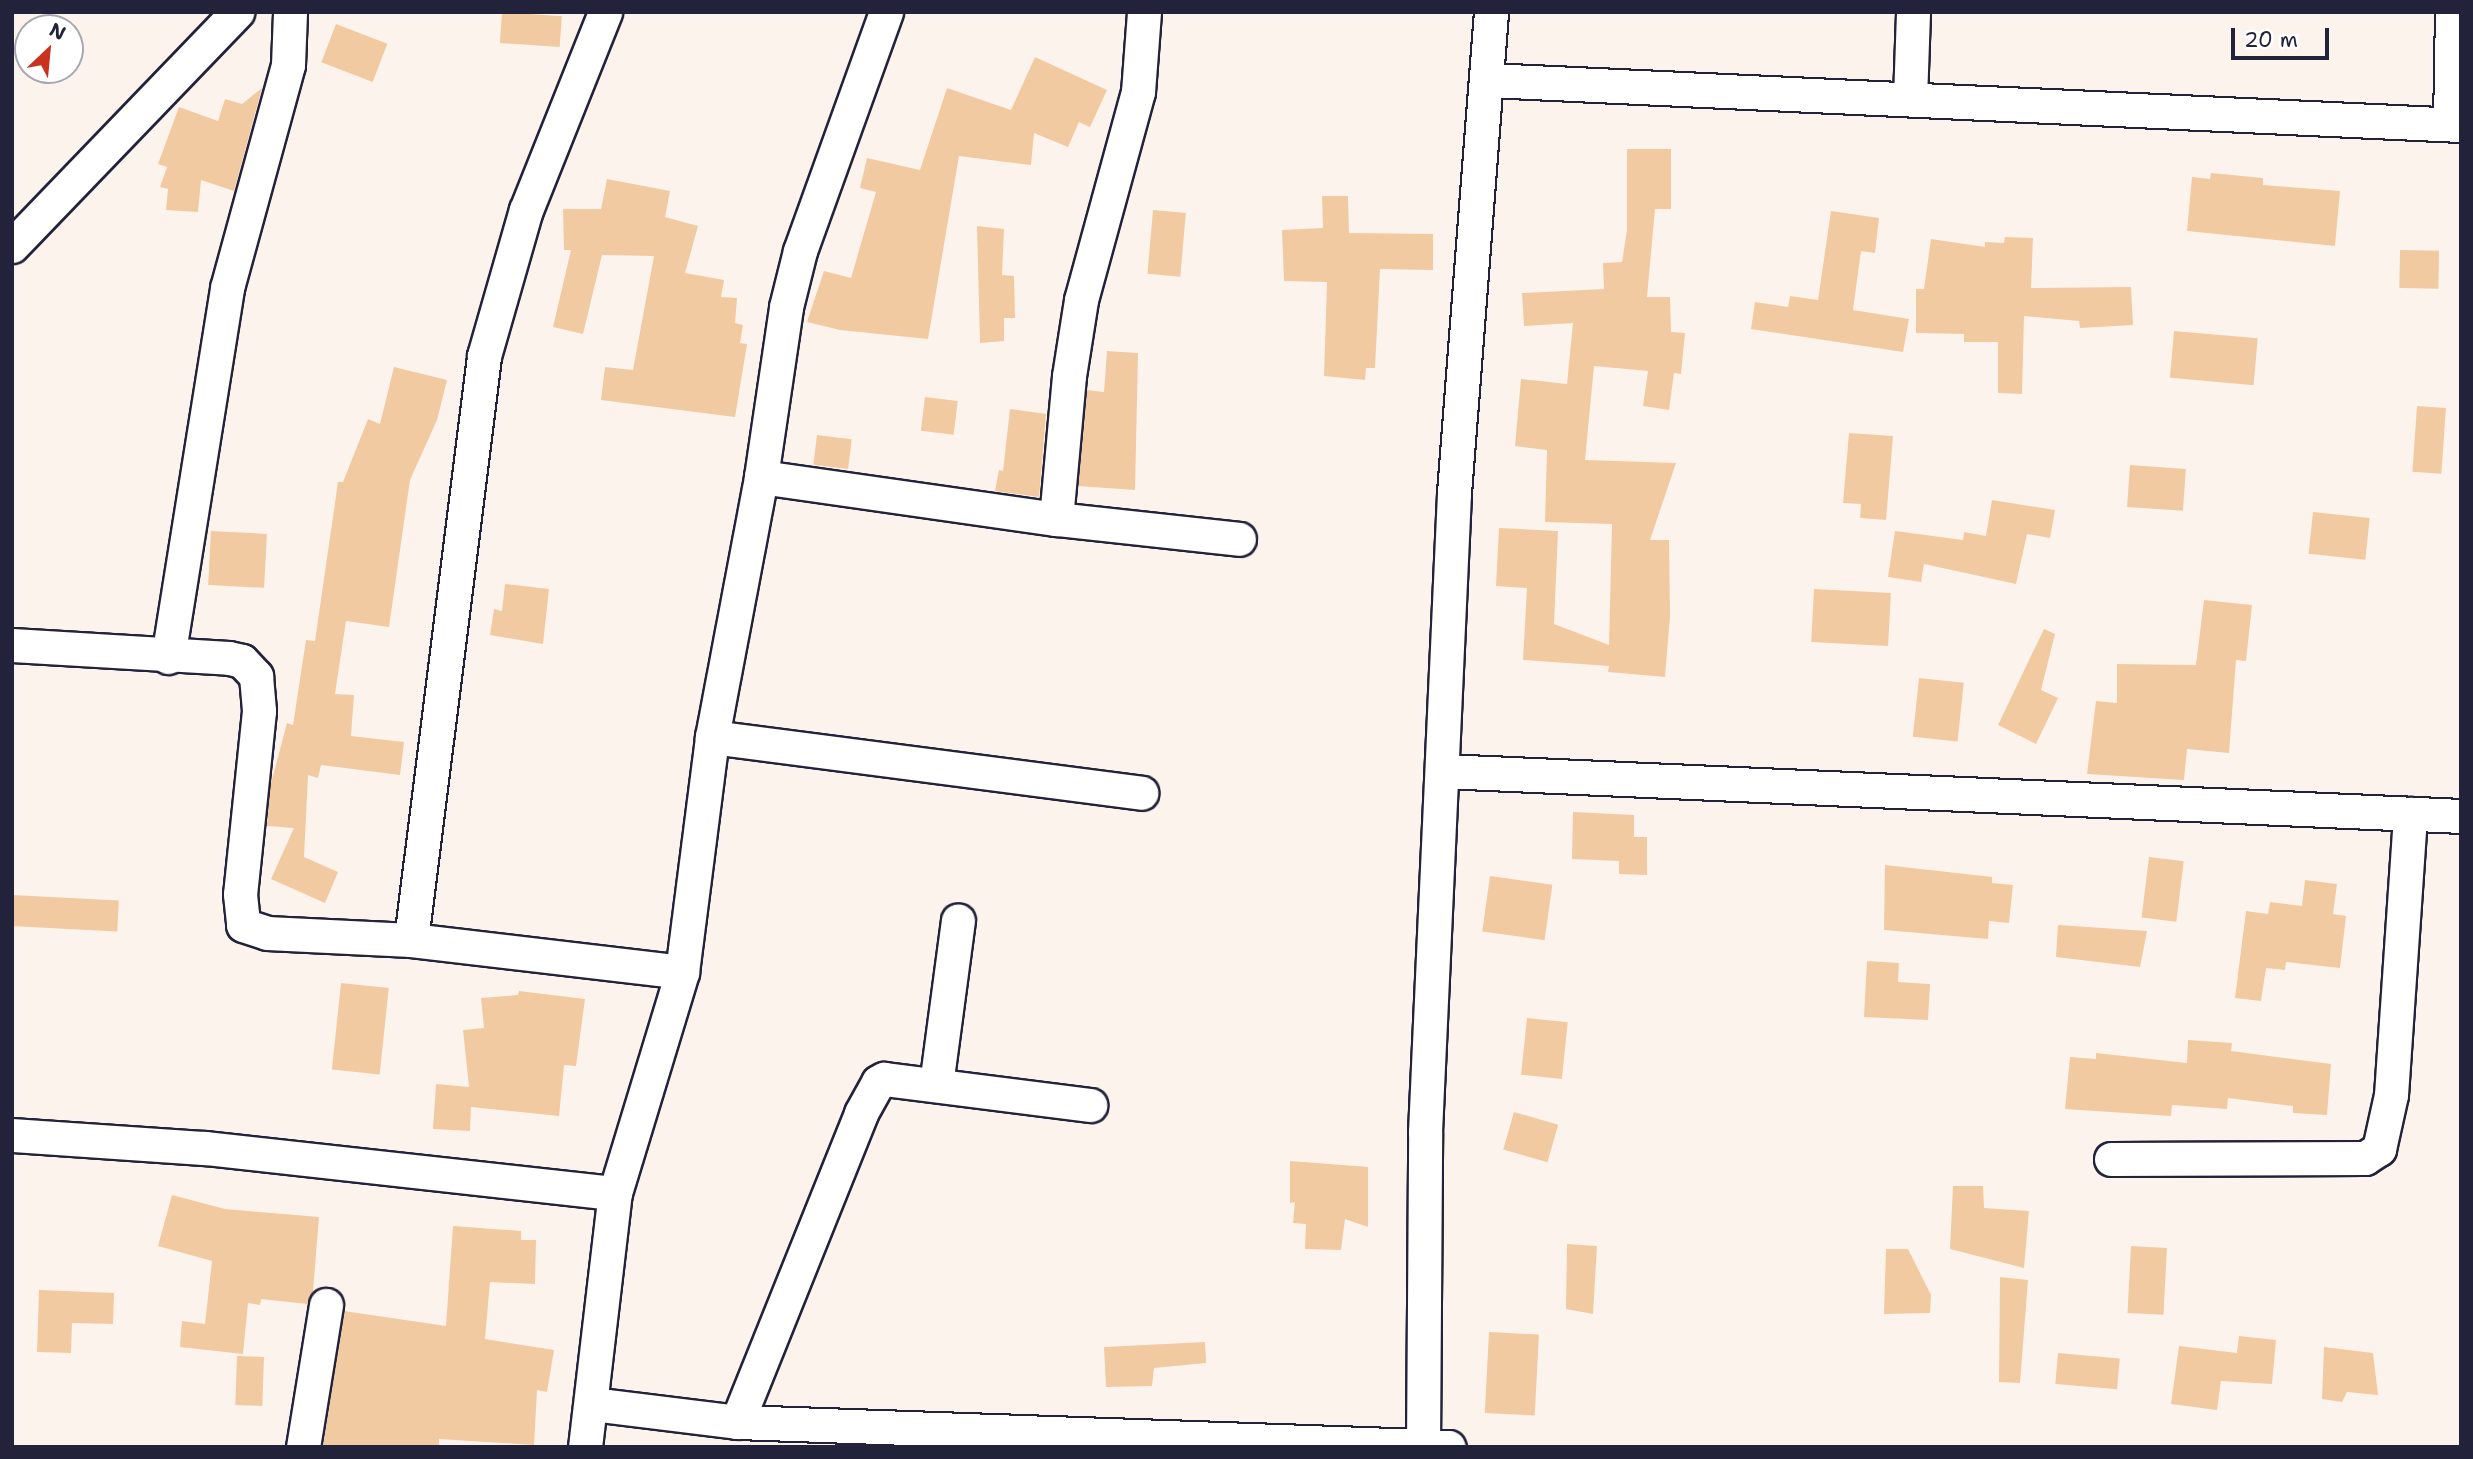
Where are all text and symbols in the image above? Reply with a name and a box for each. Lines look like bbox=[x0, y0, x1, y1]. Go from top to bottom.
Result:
north arrow bbox=[14, 14, 84, 84]
scale bar bbox=[2235, 14, 2333, 58]
text: N bbox=[45, 17, 70, 46]
text: 20 m bbox=[2244, 26, 2298, 54]

